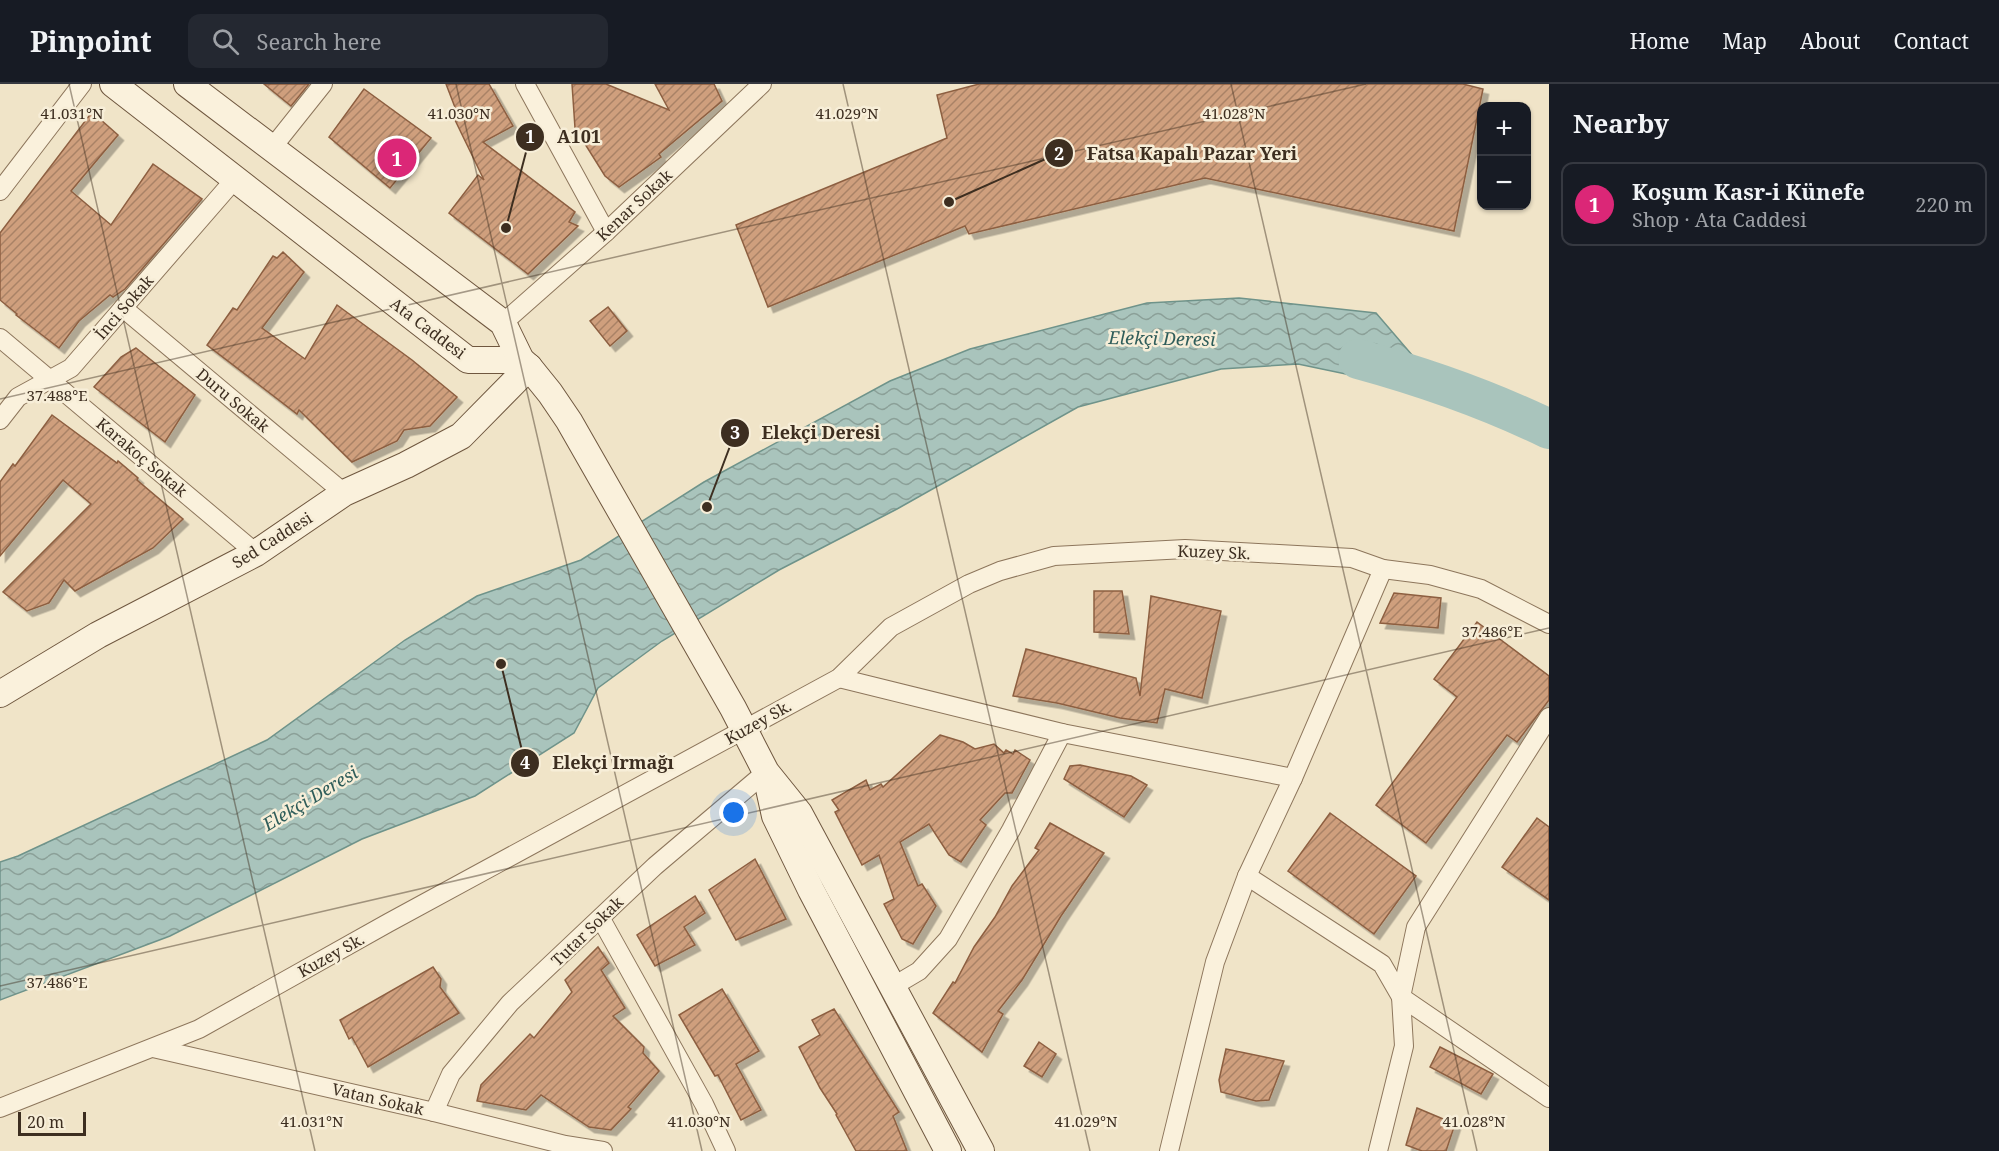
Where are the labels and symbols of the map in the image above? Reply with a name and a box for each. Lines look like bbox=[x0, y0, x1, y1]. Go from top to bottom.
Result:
text: 41.031°N bbox=[40, 103, 104, 123]
text: 41.030°N bbox=[427, 103, 491, 123]
text: 41.029°N bbox=[815, 103, 879, 123]
text: 41.028°N bbox=[1202, 103, 1266, 123]
callout: A101 bbox=[515, 119, 613, 155]
text: 1 bbox=[525, 124, 535, 148]
text: A101 bbox=[557, 124, 601, 148]
callout: Fatsa Kapalı Pazar Yeri bbox=[1044, 135, 1309, 171]
pin: 1 bbox=[378, 136, 416, 181]
text: 2 bbox=[1054, 141, 1064, 165]
text: Fatsa Kapalı Pazar Yeri bbox=[1087, 141, 1298, 165]
street label: Kenar Sokak bbox=[591, 164, 677, 246]
street label: İnci Sokak bbox=[90, 269, 159, 344]
street label: Ata Caddesi bbox=[386, 292, 470, 364]
water label: Elekçi Deresi bbox=[1107, 325, 1216, 351]
street label: Duru Sokak bbox=[192, 363, 275, 438]
text: 37.488°E bbox=[26, 385, 88, 405]
street label: Karakoç Sokak bbox=[92, 412, 193, 502]
callout: Elekçi Deresi bbox=[720, 415, 892, 451]
text: 3 bbox=[730, 420, 740, 444]
text: Elekçi Deresi bbox=[762, 420, 881, 444]
street label: Sed Caddesi bbox=[228, 507, 316, 573]
street label: Kuzey Sk. bbox=[1177, 540, 1251, 564]
text: 37.486°E bbox=[1461, 621, 1523, 641]
street label: Kuzey Sk. bbox=[721, 695, 795, 749]
callout: Elekçi Irmağı bbox=[510, 745, 686, 781]
text: 4 bbox=[520, 750, 530, 774]
text: Elekçi Irmağı bbox=[552, 750, 674, 774]
water label: Elekçi Deresi bbox=[257, 760, 363, 836]
your location bbox=[719, 798, 748, 827]
street label: Tutar Sokak bbox=[546, 891, 628, 971]
street label: Kuzey Sk. bbox=[294, 928, 368, 982]
text: 37.486°E bbox=[26, 972, 88, 992]
street label: Vatan Sokak bbox=[330, 1078, 427, 1120]
scale bar bbox=[18, 1109, 86, 1136]
text: 41.031°N bbox=[280, 1111, 344, 1131]
text: 41.030°N bbox=[667, 1111, 731, 1131]
text: 41.029°N bbox=[1054, 1111, 1118, 1131]
text: 41.028°N bbox=[1442, 1111, 1506, 1131]

